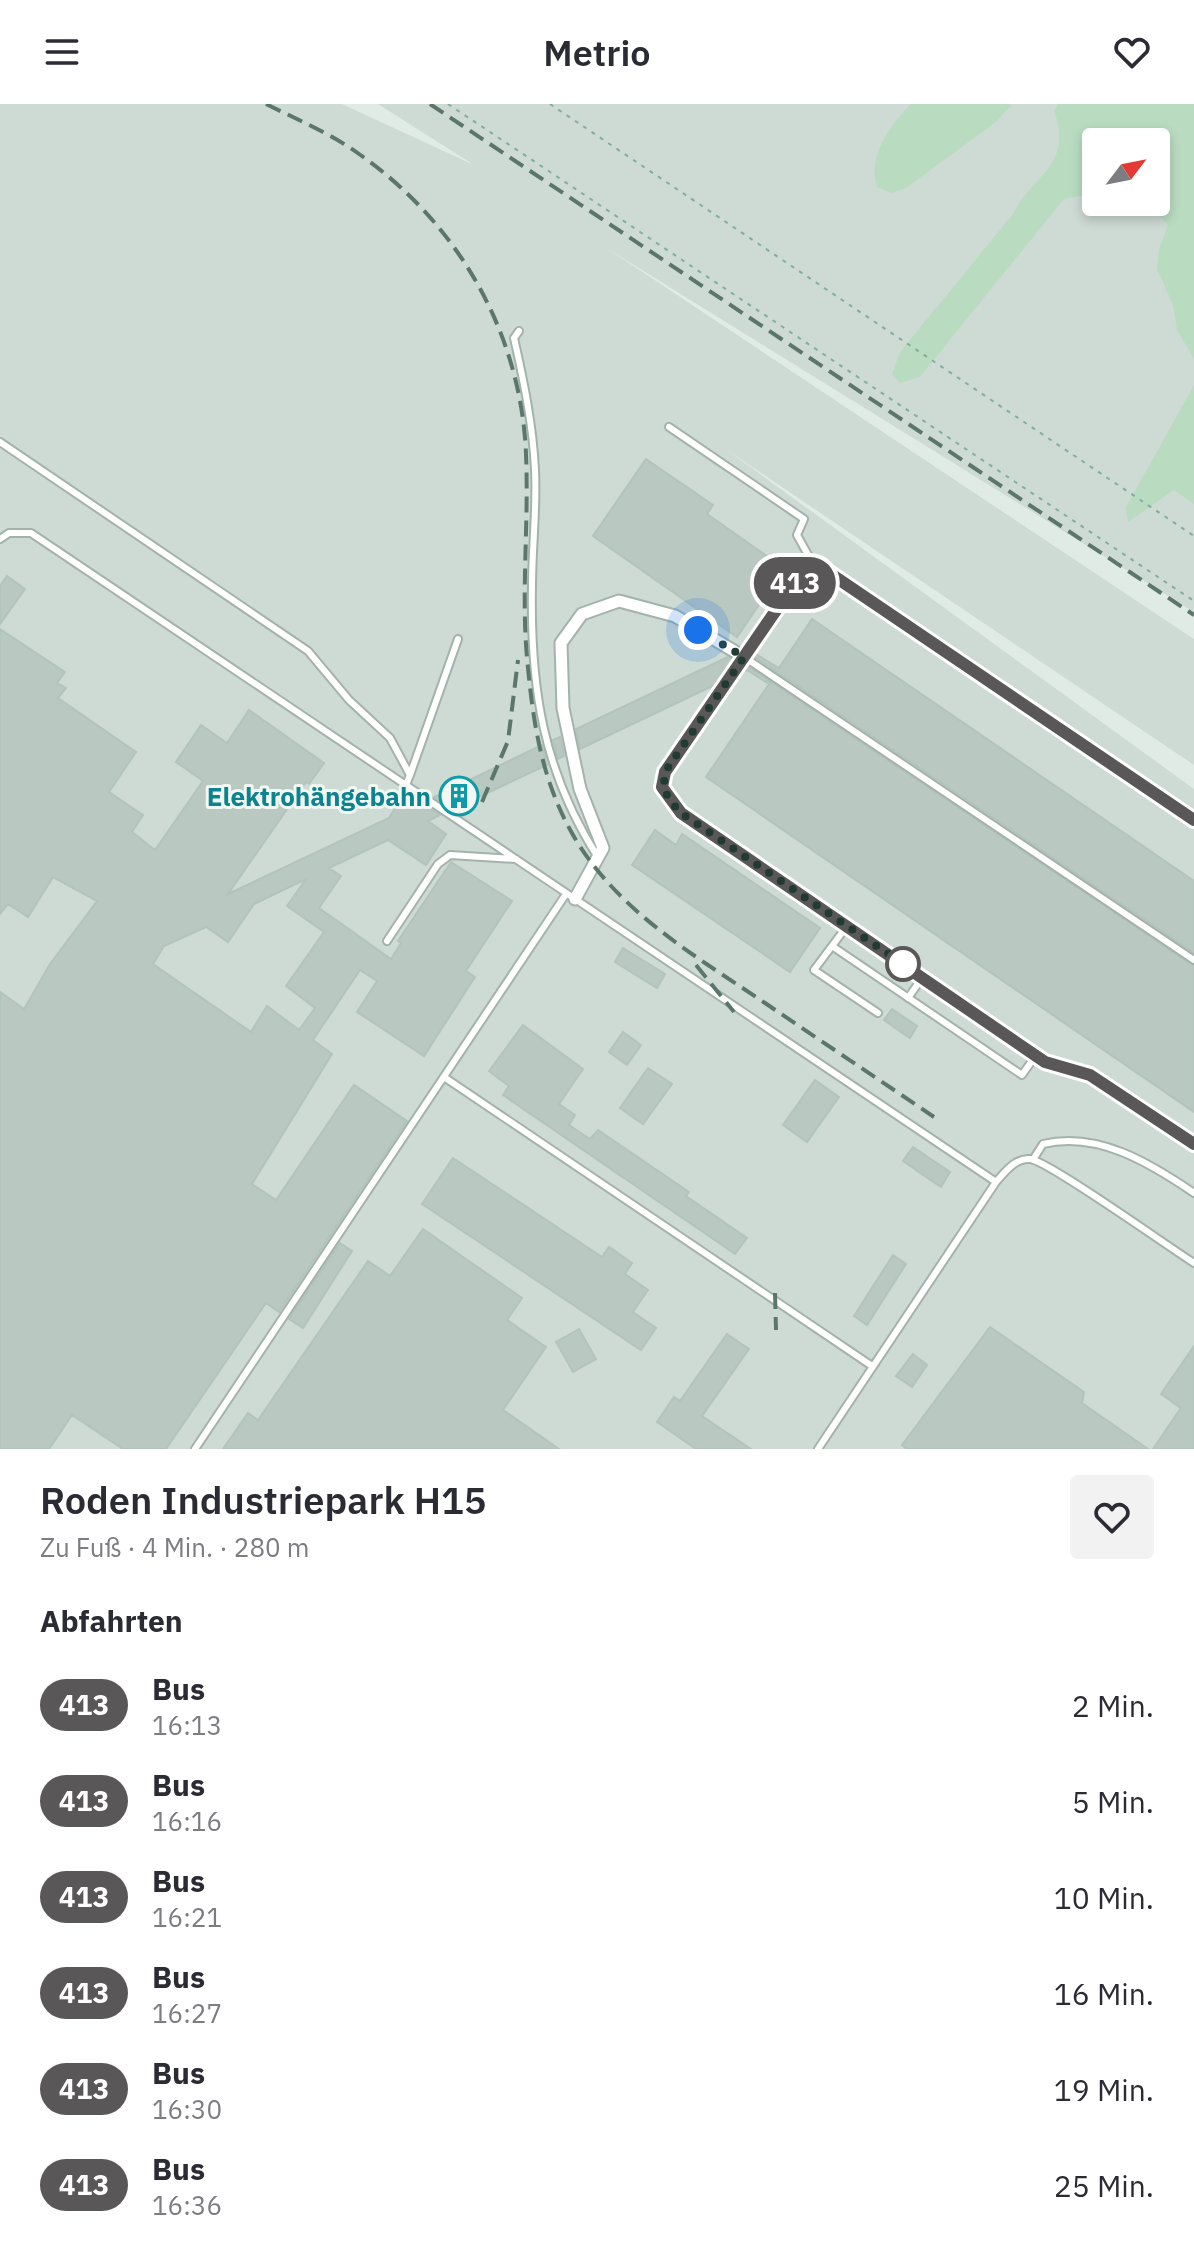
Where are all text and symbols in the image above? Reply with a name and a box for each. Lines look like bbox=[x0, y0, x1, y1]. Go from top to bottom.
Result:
text: Metrio bbox=[543, 29, 651, 76]
icon: menu bbox=[40, 30, 84, 74]
icon: heart bbox=[1110, 30, 1154, 74]
north arrow bbox=[1082, 128, 1170, 216]
map controls bbox=[1082, 128, 1170, 216]
line badge: 413 bbox=[749, 557, 841, 609]
text: 413 bbox=[770, 564, 820, 601]
your location bbox=[678, 610, 718, 650]
building icon: Elektrohängebahn bbox=[438, 775, 480, 817]
place label: Elektrohängebahn bbox=[207, 779, 431, 813]
unlabelled marker bbox=[886, 947, 920, 981]
text: Roden Industriepark H15 bbox=[40, 1475, 487, 1524]
button: heart bbox=[1070, 1475, 1154, 1559]
text: Zu Fuß · 4 Min. · 280 m bbox=[40, 1530, 309, 1564]
text: Abfahrten bbox=[40, 1601, 183, 1640]
text: Bus bbox=[152, 1669, 205, 1708]
text: 413 bbox=[59, 1686, 109, 1723]
text: 2 Min. bbox=[1072, 1686, 1154, 1725]
text: 16:13 bbox=[152, 1708, 222, 1742]
text: Bus bbox=[152, 1765, 205, 1804]
text: 413 bbox=[59, 1782, 109, 1819]
text: 5 Min. bbox=[1072, 1782, 1154, 1821]
text: 16:16 bbox=[152, 1804, 222, 1838]
text: Bus bbox=[152, 1861, 205, 1900]
text: 413 bbox=[59, 1878, 109, 1915]
text: 10 Min. bbox=[1054, 1878, 1154, 1917]
text: 16:21 bbox=[152, 1900, 222, 1934]
text: Bus bbox=[152, 1957, 205, 1996]
text: 413 bbox=[59, 1974, 109, 2011]
text: 16 Min. bbox=[1054, 1974, 1154, 2013]
text: 16:27 bbox=[152, 1996, 222, 2030]
text: Bus bbox=[152, 2053, 205, 2092]
text: 413 bbox=[59, 2070, 109, 2107]
text: 19 Min. bbox=[1054, 2070, 1154, 2109]
text: 16:30 bbox=[152, 2092, 222, 2126]
text: Bus bbox=[152, 2149, 205, 2188]
text: 413 bbox=[59, 2166, 109, 2203]
text: 25 Min. bbox=[1054, 2166, 1154, 2205]
text: 16:36 bbox=[152, 2188, 222, 2222]

